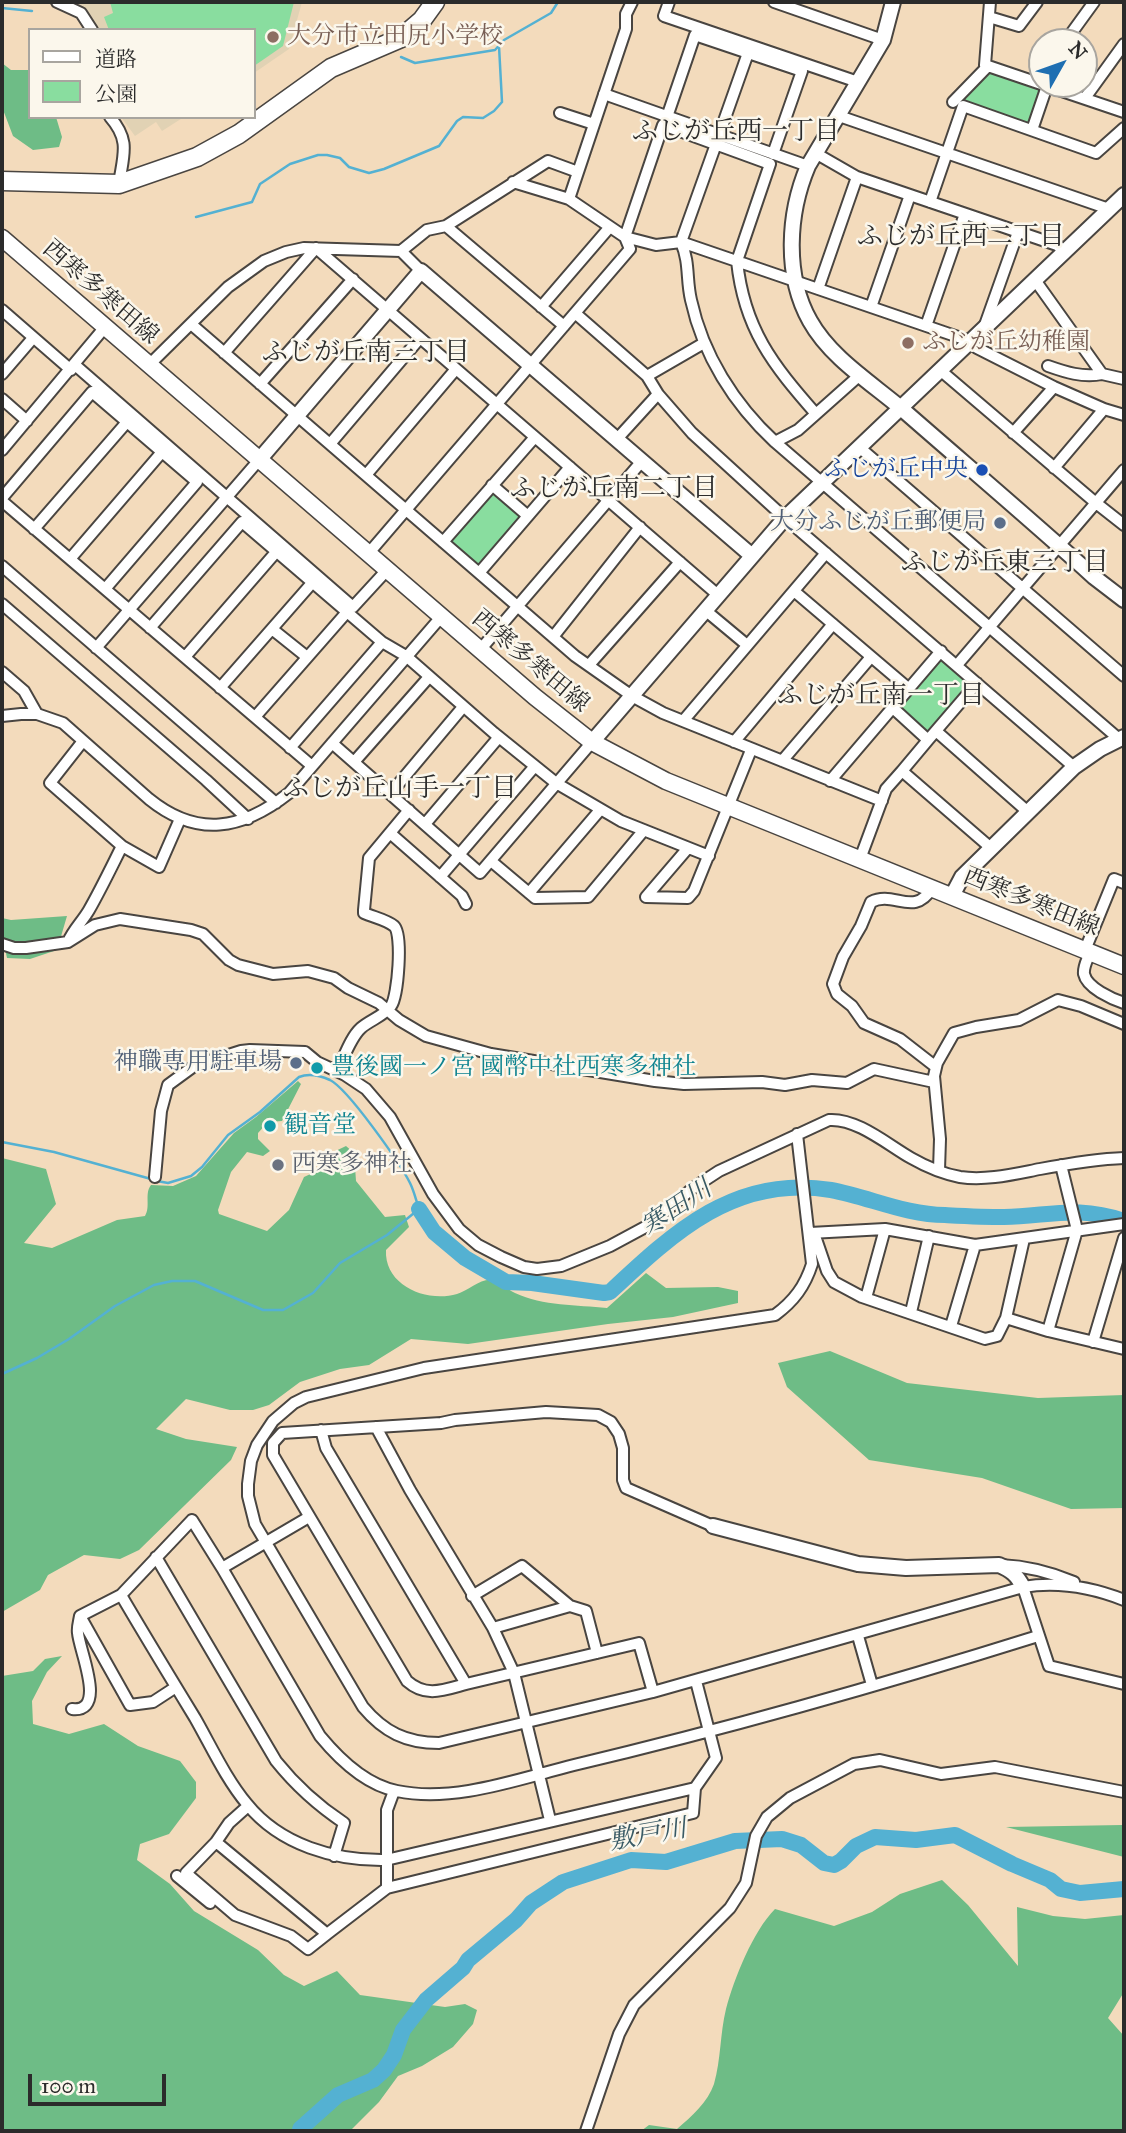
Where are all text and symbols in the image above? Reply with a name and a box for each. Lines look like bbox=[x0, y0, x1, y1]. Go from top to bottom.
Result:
place label: 大分市立田尻小学校 bbox=[287, 23, 503, 51]
legend bbox=[28, 28, 256, 119]
north arrow bbox=[1028, 28, 1098, 98]
marker: 大分市立田尻小学校 bbox=[265, 29, 281, 45]
text: N bbox=[1064, 37, 1092, 64]
text: 道路 bbox=[95, 46, 137, 72]
text: 公園 bbox=[95, 81, 137, 107]
district label: ふじが丘西一丁目 bbox=[632, 117, 840, 149]
district label: ふじが丘西二丁目 bbox=[857, 222, 1065, 254]
street label: 西寒多寒田線 bbox=[36, 235, 164, 351]
place label: ふじが丘幼稚園 bbox=[922, 329, 1090, 357]
marker: ふじが丘幼稚園 bbox=[900, 335, 916, 351]
district label: ふじが丘南三丁目 bbox=[262, 338, 470, 370]
place label: ふじが丘中央 bbox=[824, 456, 968, 484]
marker: ふじが丘中央 bbox=[974, 462, 990, 478]
district label: ふじが丘南二丁目 bbox=[510, 474, 718, 506]
place label: 大分ふじが丘郵便局 bbox=[770, 509, 986, 537]
marker: 大分ふじが丘郵便局 bbox=[992, 515, 1008, 531]
district label: ふじが丘東三丁目 bbox=[901, 548, 1109, 580]
street label: 西寒多寒田線 bbox=[466, 605, 594, 719]
district label: ふじが丘南一丁目 bbox=[777, 681, 985, 713]
district label: ふじが丘山手一丁目 bbox=[283, 774, 517, 806]
street label: 西寒多寒田線 bbox=[959, 863, 1103, 943]
place label: 神職専用駐車場 bbox=[114, 1049, 282, 1077]
place label: 豊後國一ノ宮 國幣中社西寒多神社 bbox=[331, 1054, 696, 1082]
marker: 神職専用駐車場 bbox=[288, 1055, 304, 1071]
marker: 豊後國一ノ宮 國幣中社西寒多神社 bbox=[309, 1060, 325, 1076]
place label: 観音堂 bbox=[284, 1112, 356, 1140]
marker: 観音堂 bbox=[262, 1118, 278, 1134]
place label: 西寒多神社 bbox=[292, 1151, 412, 1179]
marker: 西寒多神社 bbox=[270, 1157, 286, 1173]
water label: 寒田川 bbox=[636, 1174, 718, 1244]
water label: 敷戸川 bbox=[607, 1814, 689, 1858]
scale bar bbox=[32, 2060, 170, 2104]
text: 100 m bbox=[41, 2073, 96, 2099]

